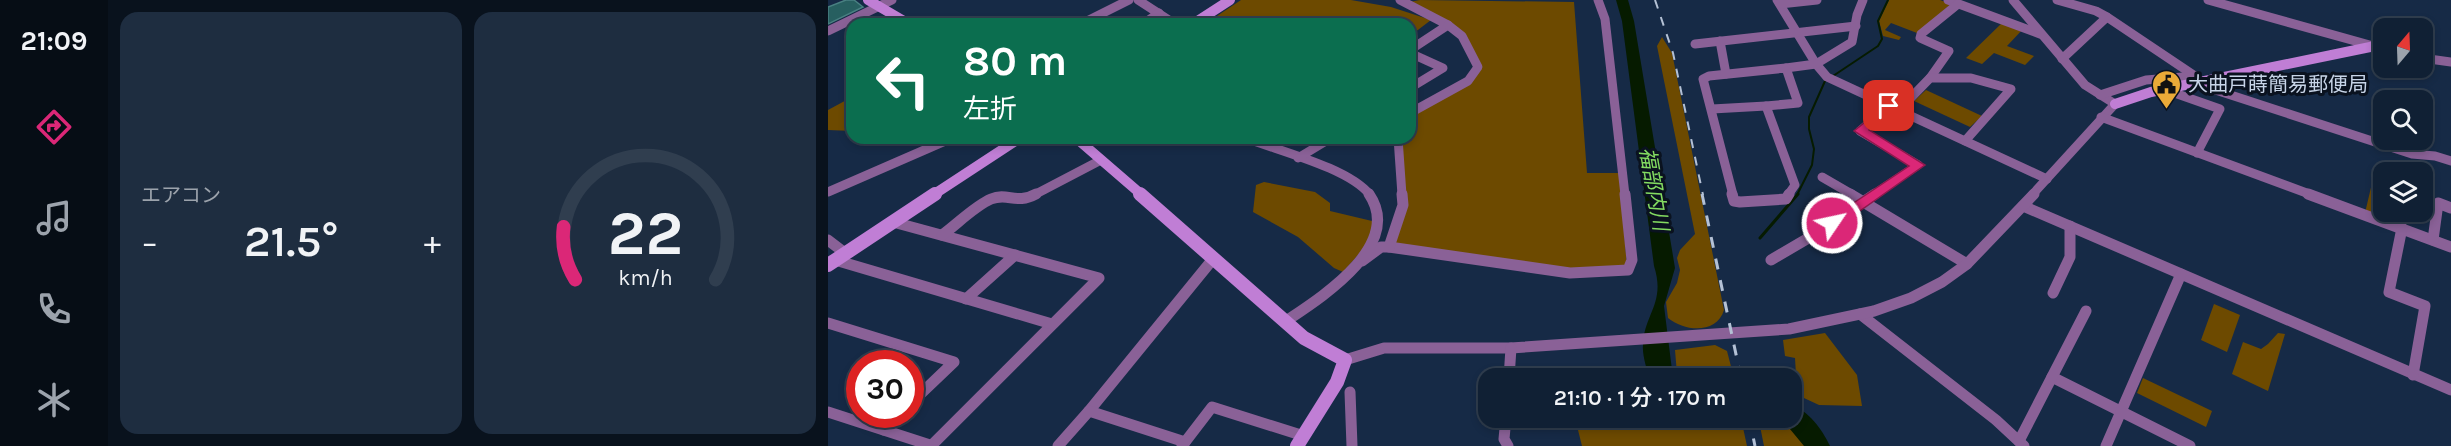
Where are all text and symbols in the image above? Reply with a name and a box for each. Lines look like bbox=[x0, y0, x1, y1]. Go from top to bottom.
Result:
north arrow bbox=[2373, 18, 2433, 78]
map controls bbox=[2373, 18, 2433, 222]
text: 21:09 bbox=[21, 25, 87, 57]
text: 80 m bbox=[963, 36, 1067, 86]
icon: left bbox=[864, 42, 942, 120]
public building icon: 大曲戸蒔簡易郵便局 bbox=[2151, 68, 2183, 110]
place label: 大曲戸蒔簡易郵便局 bbox=[2188, 73, 2368, 96]
pin bbox=[1863, 80, 1914, 131]
icon: arrive bbox=[1872, 89, 1905, 122]
button: search bbox=[2373, 90, 2433, 150]
text: 左折 bbox=[963, 93, 1017, 125]
icon: directions bbox=[33, 106, 75, 148]
water label: 福部内川 bbox=[1635, 146, 1673, 234]
button: layers bbox=[2373, 162, 2433, 222]
text: エアコン bbox=[141, 184, 221, 207]
position arrow bbox=[1800, 191, 1864, 255]
icon: music bbox=[33, 197, 75, 239]
text: 22 bbox=[607, 197, 683, 270]
text: 21.5° bbox=[244, 215, 338, 267]
text: − bbox=[141, 223, 158, 261]
text: + bbox=[424, 223, 441, 261]
text: km/h bbox=[618, 265, 672, 290]
icon: phone bbox=[33, 288, 75, 330]
speed limit sign: 30 bbox=[846, 350, 924, 428]
icon: climate bbox=[33, 379, 75, 421]
text: 21:10 · 1 分 · 170 m bbox=[1554, 385, 1726, 411]

